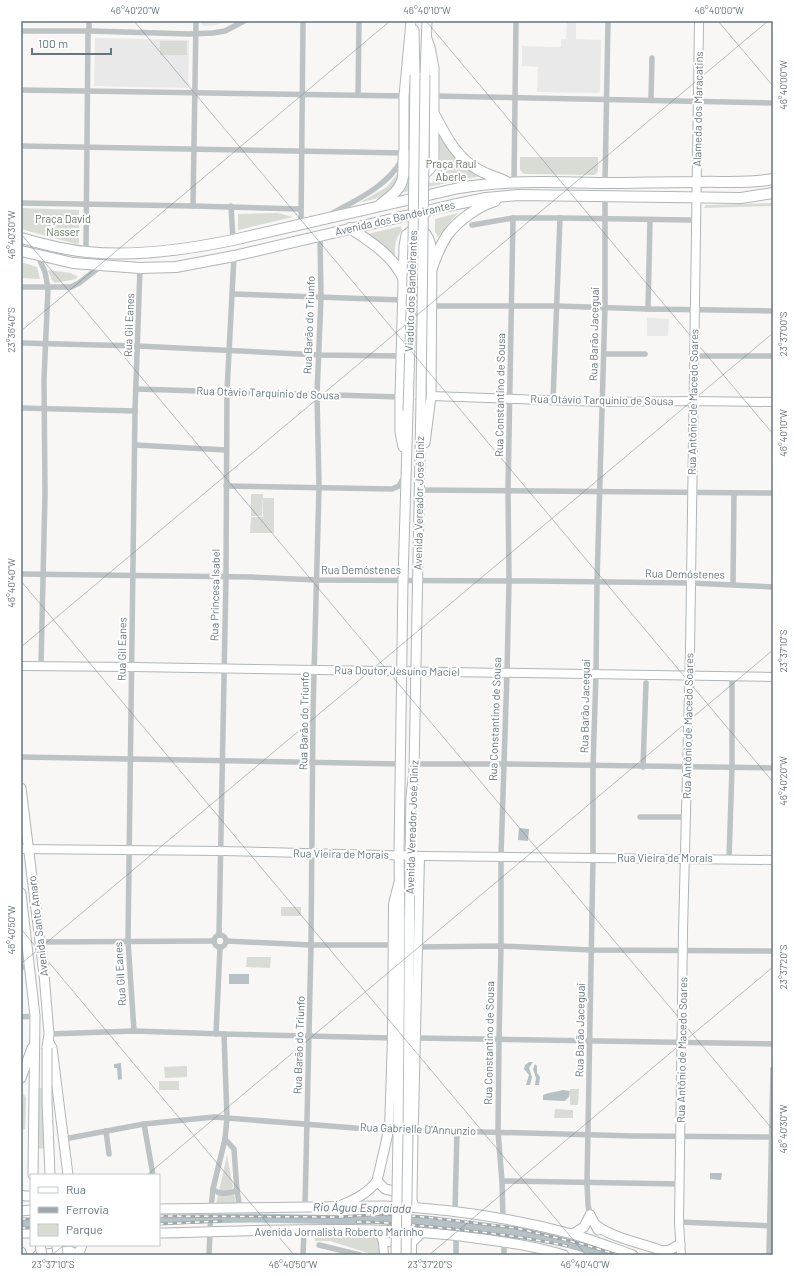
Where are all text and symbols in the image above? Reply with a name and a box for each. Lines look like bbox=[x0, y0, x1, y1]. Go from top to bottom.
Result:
text: 46°40'20"W bbox=[110, 4, 160, 16]
text: 46°40'10"W bbox=[403, 4, 451, 16]
text: 46°40'00"W bbox=[694, 4, 744, 16]
scale bar bbox=[32, 30, 111, 56]
text: 100 m bbox=[38, 36, 68, 50]
street label: Alameda dos Maracatins bbox=[690, 51, 705, 167]
text: 46°40'00"W bbox=[777, 60, 789, 110]
park label: Praça Raul Aberle bbox=[426, 157, 476, 183]
street label: Avenida dos Bandeirantes bbox=[334, 197, 456, 238]
text: 46°40'30"W bbox=[5, 210, 17, 260]
park label: Praça David Nasser bbox=[35, 212, 91, 238]
street label: Viaduto dos Bandeirantes bbox=[402, 230, 419, 352]
street label: Rua Barão do Triunfo bbox=[300, 276, 317, 374]
street label: Rua Barão Jaceguai bbox=[586, 287, 601, 381]
street label: Rua Gil Eanes bbox=[121, 293, 136, 357]
text: 23°36'40"S bbox=[5, 307, 17, 353]
text: 23°37'00"S bbox=[777, 311, 789, 357]
street label: Rua Antônio de Macedo Soares bbox=[685, 329, 700, 475]
street label: Rua Constantino de Sousa bbox=[492, 333, 507, 457]
street label: Rua Otávio Tarquínio de Sousa bbox=[196, 384, 340, 401]
street label: Rua Otávio Tarquínio de Sousa bbox=[530, 392, 674, 407]
text: 46°40'10"W bbox=[777, 409, 789, 457]
street label: Avenida Vereador José Diniz bbox=[411, 436, 426, 570]
street label: Rua Princesa Isabel bbox=[207, 549, 222, 641]
text: 46°40'40"W bbox=[5, 558, 17, 608]
street label: Rua Demóstenes bbox=[321, 563, 401, 576]
street label: Rua Demóstenes bbox=[645, 566, 725, 581]
street label: Rua Gil Eanes bbox=[114, 617, 129, 681]
text: 23°37'10"S bbox=[777, 629, 789, 673]
street label: Rua Antônio de Macedo Soares bbox=[680, 653, 695, 799]
street label: Rua Constantino de Sousa bbox=[486, 657, 503, 781]
street label: Rua Barão Jaceguai bbox=[577, 659, 592, 753]
street label: Rua Doutor Jesuíno Maciel bbox=[334, 663, 460, 678]
street label: Rua Barão do Triunfo bbox=[296, 672, 311, 770]
text: 46°40'20"W bbox=[777, 756, 789, 806]
street label: Avenida Vereador José Diniz bbox=[403, 760, 420, 894]
street label: Rua Vieira de Morais bbox=[293, 846, 389, 861]
street label: Rua Vieira de Morais bbox=[617, 851, 713, 864]
street label: Avenida Santo Amaro bbox=[25, 875, 50, 977]
text: 46°40'50"W bbox=[5, 905, 17, 955]
street label: Rua Gil Eanes bbox=[111, 942, 128, 1006]
text: 23°37'20"S bbox=[777, 944, 789, 989]
street label: Rua Antônio de Macedo Soares bbox=[674, 977, 689, 1123]
street label: Rua Constantino de Sousa bbox=[481, 981, 496, 1105]
street label: Rua Barão Jaceguai bbox=[572, 983, 587, 1077]
street label: Rua Barão do Triunfo bbox=[290, 996, 307, 1094]
text: 46°40'30"W bbox=[777, 1104, 789, 1154]
street label: Rua Gabrielle D'Annunzio bbox=[360, 1120, 476, 1137]
legend bbox=[30, 1174, 160, 1246]
text: Rua bbox=[66, 1182, 86, 1196]
water label: Rio Água Espraiada bbox=[313, 1199, 411, 1215]
text: Ferrovia bbox=[66, 1202, 109, 1216]
text: Parque bbox=[66, 1222, 103, 1236]
street label: Avenida Jornalista Roberto Marinho bbox=[255, 1225, 423, 1238]
text: 23°37'10"S bbox=[31, 1258, 75, 1270]
text: 46°40'50"W bbox=[268, 1258, 318, 1270]
text: 23°37'20"S bbox=[408, 1258, 453, 1270]
text: 46°40'40"W bbox=[560, 1258, 610, 1270]

